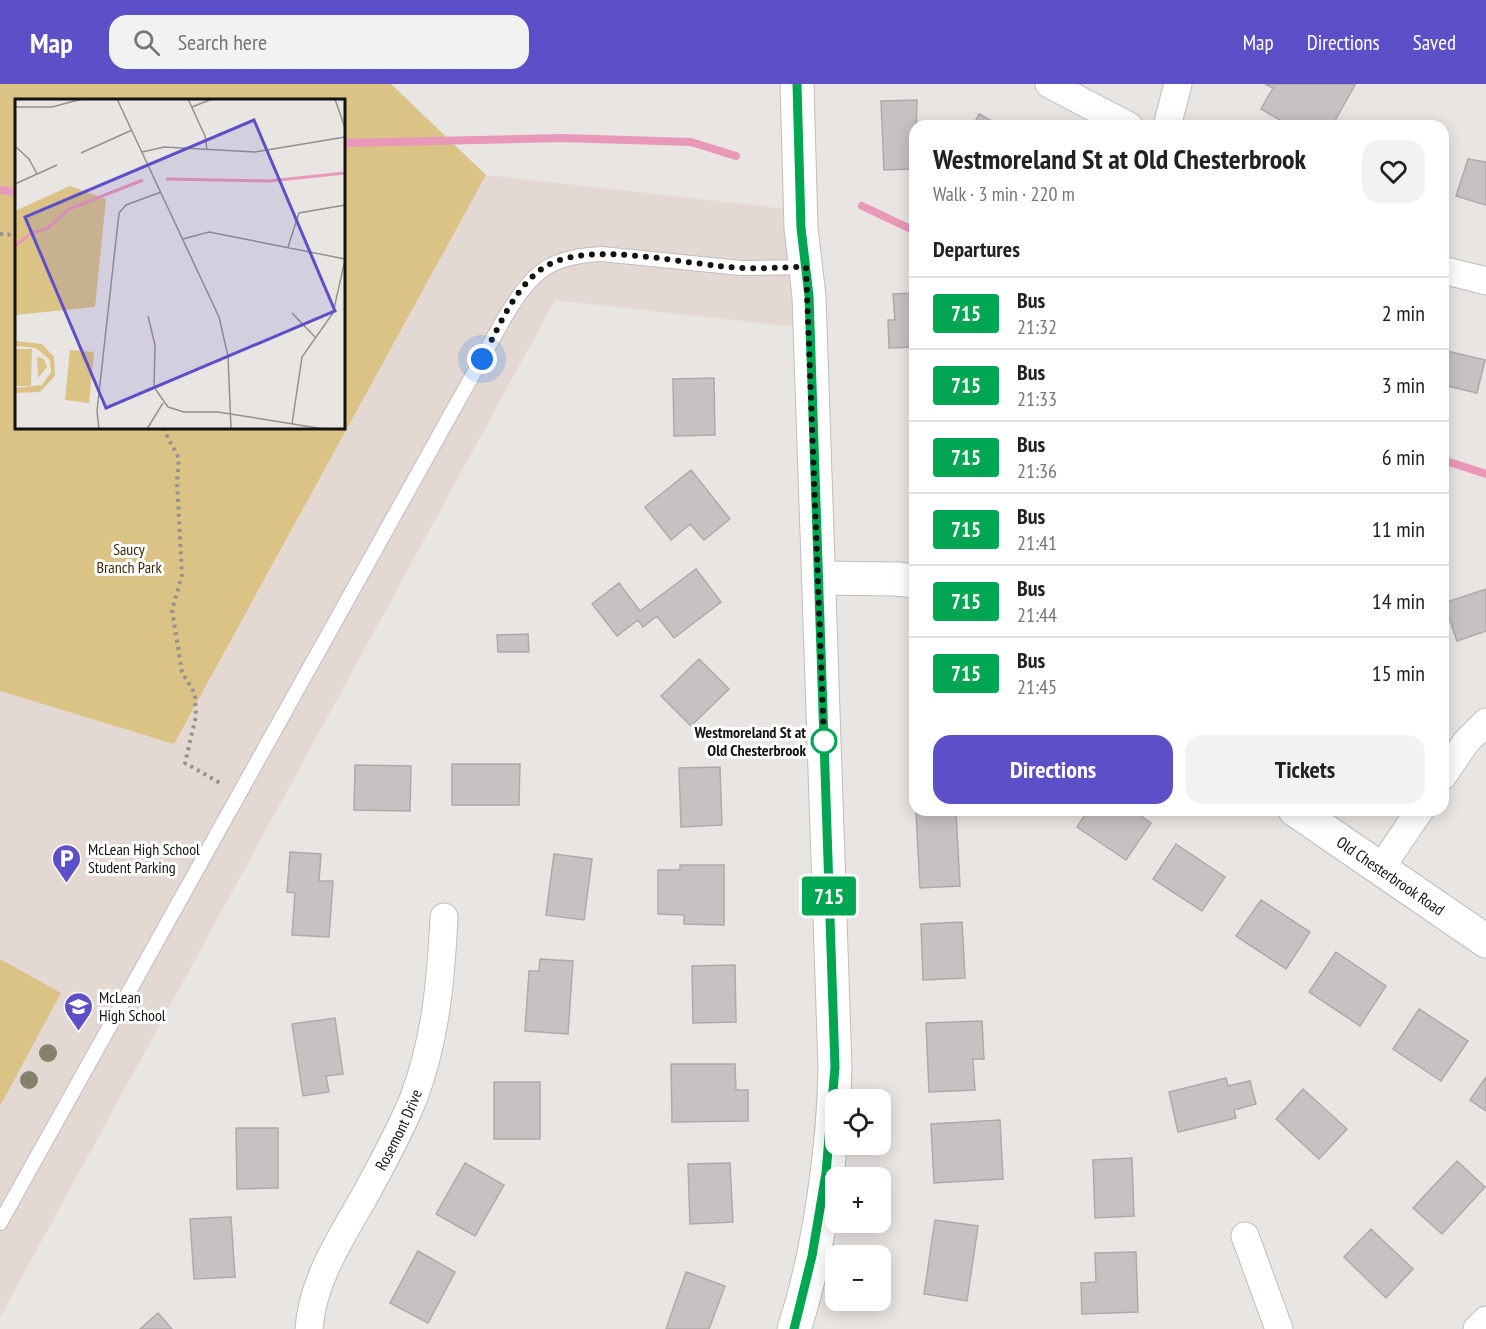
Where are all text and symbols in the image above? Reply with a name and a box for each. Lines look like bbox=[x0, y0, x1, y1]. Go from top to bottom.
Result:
search box bbox=[109, 15, 529, 69]
text: Map bbox=[30, 24, 73, 61]
icon: search bbox=[130, 26, 163, 59]
text: Search here bbox=[178, 28, 267, 56]
text: Map bbox=[1243, 29, 1274, 56]
text: Directions bbox=[1307, 29, 1380, 56]
text: Saved bbox=[1413, 29, 1456, 56]
inset map bbox=[15, 99, 345, 429]
text: Westmoreland St at Old Chesterbrook bbox=[933, 140, 1306, 177]
button: heart bbox=[1362, 140, 1425, 203]
text: Walk · 3 min · 220 m bbox=[933, 181, 1075, 207]
text: Departures bbox=[933, 235, 1020, 263]
text: Bus bbox=[1017, 286, 1045, 314]
text: 2 min bbox=[1382, 299, 1425, 327]
text: 715 bbox=[951, 300, 981, 327]
text: 21:32 bbox=[1017, 314, 1057, 340]
your location bbox=[467, 344, 497, 374]
text: Bus bbox=[1017, 358, 1045, 386]
text: 3 min bbox=[1382, 371, 1425, 399]
text: 715 bbox=[951, 372, 981, 399]
text: 21:33 bbox=[1017, 386, 1057, 412]
text: Bus bbox=[1017, 430, 1045, 458]
text: 6 min bbox=[1382, 443, 1425, 471]
text: 715 bbox=[951, 444, 981, 471]
text: 21:36 bbox=[1017, 458, 1057, 484]
text: Bus bbox=[1017, 502, 1045, 530]
text: 11 min bbox=[1372, 515, 1425, 543]
text: 715 bbox=[951, 516, 981, 543]
text: 21:41 bbox=[1017, 530, 1057, 556]
park label: Saucy Branch Park bbox=[96, 539, 162, 577]
text: Bus bbox=[1017, 574, 1045, 602]
text: 14 min bbox=[1372, 587, 1425, 615]
text: 715 bbox=[951, 588, 981, 615]
text: 21:44 bbox=[1017, 602, 1057, 628]
text: Bus bbox=[1017, 646, 1045, 674]
text: 15 min bbox=[1372, 659, 1425, 687]
text: 715 bbox=[951, 660, 981, 687]
text: 21:45 bbox=[1017, 674, 1057, 700]
place label: Westmoreland St at Old Chesterbrook bbox=[694, 722, 806, 760]
marker: Westmoreland St at Old Chesterbrook bbox=[811, 728, 837, 754]
button: Directions bbox=[933, 735, 1173, 804]
button: Tickets bbox=[1185, 735, 1425, 804]
street label: Old Chesterbrook Road bbox=[1333, 832, 1448, 920]
place label: McLean High School Student Parking bbox=[88, 839, 200, 877]
parking icon: McLean High School Student Parking bbox=[51, 842, 83, 884]
line badge: 715 bbox=[794, 876, 864, 916]
text: 715 bbox=[814, 883, 844, 910]
place label: McLean High School bbox=[99, 987, 166, 1025]
school or university icon: McLean High School bbox=[62, 990, 94, 1032]
street label: Rosemont Drive bbox=[371, 1087, 426, 1174]
map controls bbox=[825, 1089, 891, 1311]
button: locate bbox=[825, 1089, 891, 1155]
button: + bbox=[825, 1167, 891, 1233]
button: − bbox=[825, 1245, 891, 1311]

